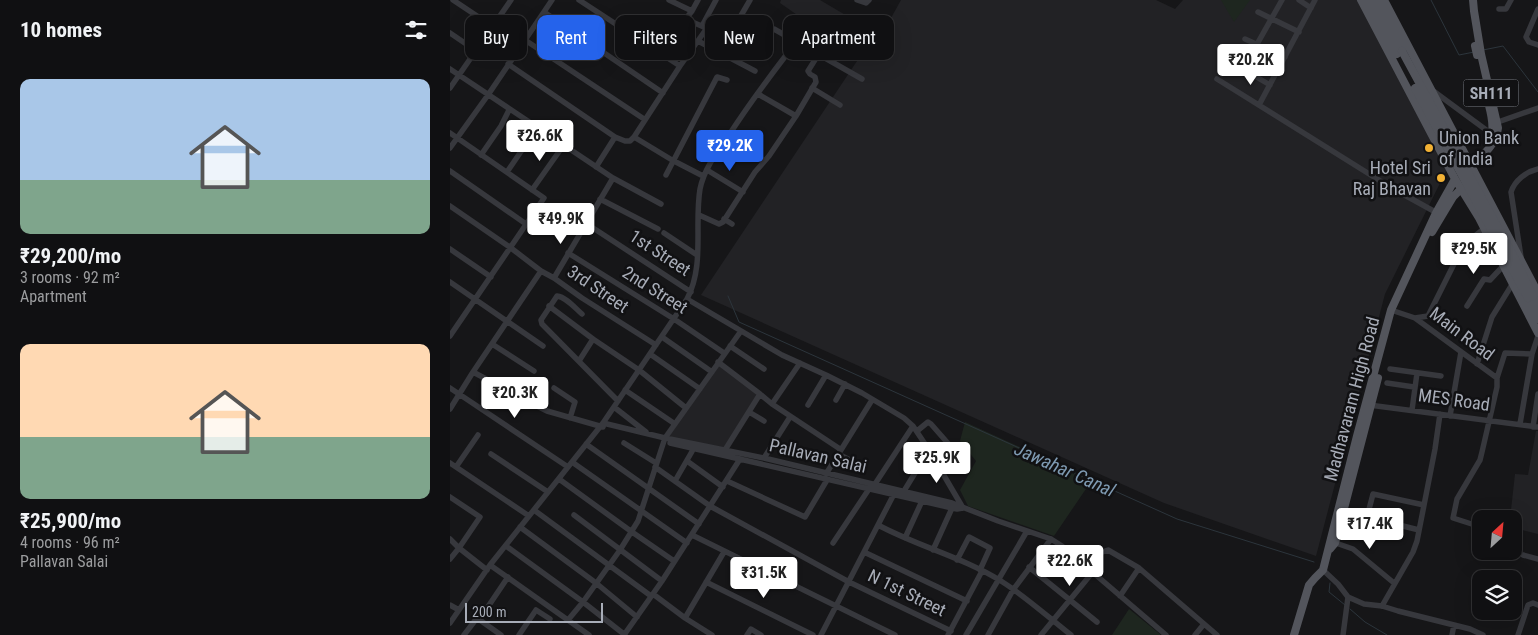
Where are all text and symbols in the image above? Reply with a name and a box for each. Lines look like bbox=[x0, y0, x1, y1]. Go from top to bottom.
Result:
chip: Buy bbox=[465, 15, 527, 60]
chip: Rent bbox=[537, 15, 605, 60]
chip: Filters bbox=[615, 15, 695, 60]
chip: New bbox=[705, 15, 773, 60]
chip: Apartment bbox=[783, 15, 894, 60]
icon: filters bbox=[402, 16, 430, 44]
text: 10 homes bbox=[20, 18, 102, 42]
pin: ₹20.2K bbox=[1210, 44, 1292, 86]
text: ₹20.2K bbox=[1228, 50, 1274, 69]
road number: SH111 bbox=[1464, 80, 1518, 106]
icon: home bbox=[180, 112, 270, 202]
pin: ₹26.6K bbox=[499, 120, 581, 162]
text: ₹26.6K bbox=[517, 126, 563, 145]
place label: Union Bank of India bbox=[1439, 127, 1519, 169]
pin: ₹29.2K bbox=[689, 130, 771, 172]
text: ₹29.2K bbox=[707, 136, 753, 155]
marker: Union Bank of India bbox=[1423, 142, 1435, 154]
place label: Hotel Sri Raj Bhavan bbox=[1353, 157, 1431, 199]
marker: Hotel Sri Raj Bhavan bbox=[1435, 172, 1447, 184]
pin: ₹49.9K bbox=[520, 202, 602, 245]
text: ₹49.9K bbox=[538, 209, 584, 228]
street label: 1st Street bbox=[626, 225, 695, 280]
pin: ₹29.5K bbox=[1433, 232, 1515, 275]
text: ₹29.5K bbox=[1451, 239, 1497, 258]
text: ₹29,200/mo bbox=[20, 244, 121, 268]
street label: 3rd Street bbox=[564, 260, 633, 317]
street label: 2nd Street bbox=[619, 261, 692, 318]
text: 3 rooms · 92 m² bbox=[20, 268, 120, 287]
text: Apartment bbox=[20, 287, 87, 306]
street label: Main Road bbox=[1426, 303, 1499, 365]
street label: Madhavaram High Road bbox=[1319, 314, 1384, 483]
pin: ₹20.3K bbox=[474, 376, 556, 419]
icon: home bbox=[180, 377, 270, 467]
text: ₹20.3K bbox=[492, 383, 538, 402]
street label: MES Road bbox=[1417, 384, 1491, 415]
street label: Pallavan Salai bbox=[767, 434, 869, 477]
water label: Jawahar Canal bbox=[1011, 437, 1119, 502]
pin: ₹25.9K bbox=[896, 442, 978, 484]
text: ₹25.9K bbox=[914, 448, 960, 467]
pin: ₹17.4K bbox=[1329, 508, 1411, 550]
text: ₹25,900/mo bbox=[20, 509, 121, 533]
north arrow bbox=[1472, 510, 1522, 560]
map controls bbox=[1472, 510, 1522, 620]
text: ₹17.4K bbox=[1347, 514, 1393, 533]
text: 4 rooms · 96 m² bbox=[20, 533, 120, 552]
pin: ₹22.6K bbox=[1029, 544, 1111, 587]
text: ₹22.6K bbox=[1047, 551, 1093, 570]
text: Pallavan Salai bbox=[20, 552, 108, 571]
pin: ₹31.5K bbox=[723, 556, 805, 599]
text: ₹31.5K bbox=[741, 563, 787, 582]
street label: N 1st Street bbox=[865, 565, 950, 620]
button: layers bbox=[1472, 570, 1522, 620]
scale bar bbox=[465, 600, 602, 623]
text: 200 m bbox=[472, 604, 507, 620]

